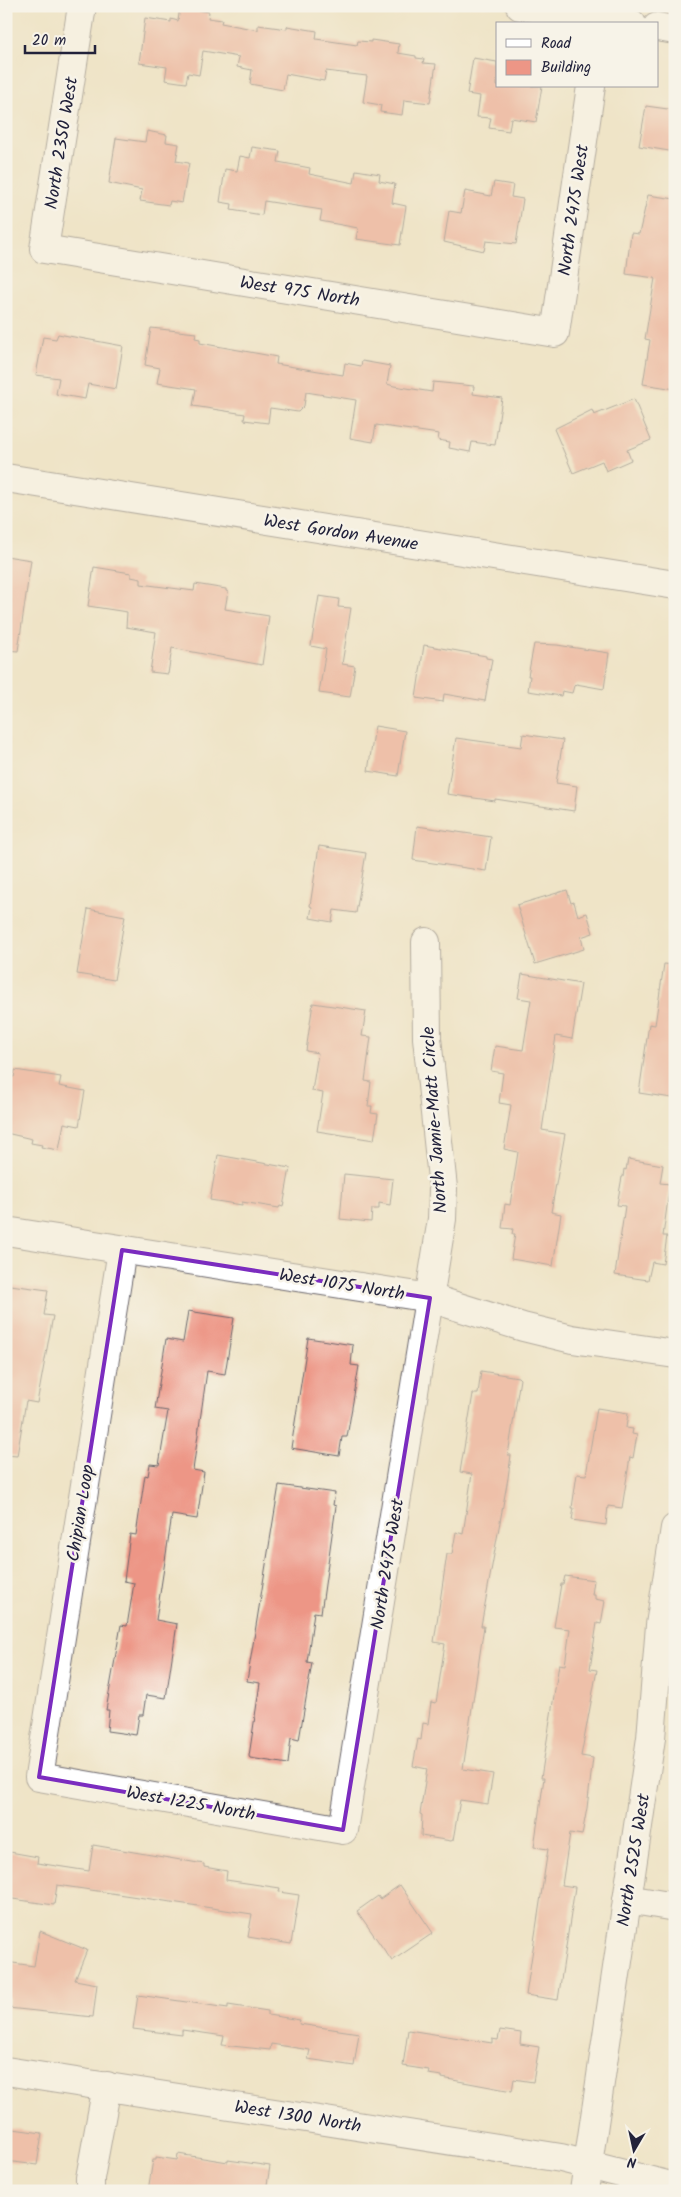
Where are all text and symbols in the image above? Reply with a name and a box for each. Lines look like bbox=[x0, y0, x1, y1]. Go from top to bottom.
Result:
scale bar bbox=[25, 22, 95, 54]
legend bbox=[496, 22, 658, 88]
text: 20 m bbox=[32, 29, 66, 53]
text: Road bbox=[541, 32, 572, 56]
text: Building bbox=[541, 56, 591, 80]
street label: North 2350 West bbox=[38, 74, 87, 211]
street label: North 2475 West bbox=[551, 142, 598, 278]
street label: West 975 North bbox=[238, 269, 362, 316]
street label: West Gordon Avenue bbox=[261, 507, 420, 560]
street label: North Jamie-Matt Circle bbox=[414, 1025, 456, 1214]
street label: West 1075 North bbox=[277, 1261, 407, 1310]
street label: Chipian Loop bbox=[60, 1462, 103, 1564]
street label: North 2475 West bbox=[364, 1496, 413, 1632]
street label: West 1225 North bbox=[124, 1779, 257, 1830]
street label: North 2525 West bbox=[610, 1791, 659, 1929]
street label: West 1300 North bbox=[232, 2093, 363, 2142]
north arrow bbox=[608, 2124, 658, 2174]
text: N bbox=[626, 2150, 638, 2173]

